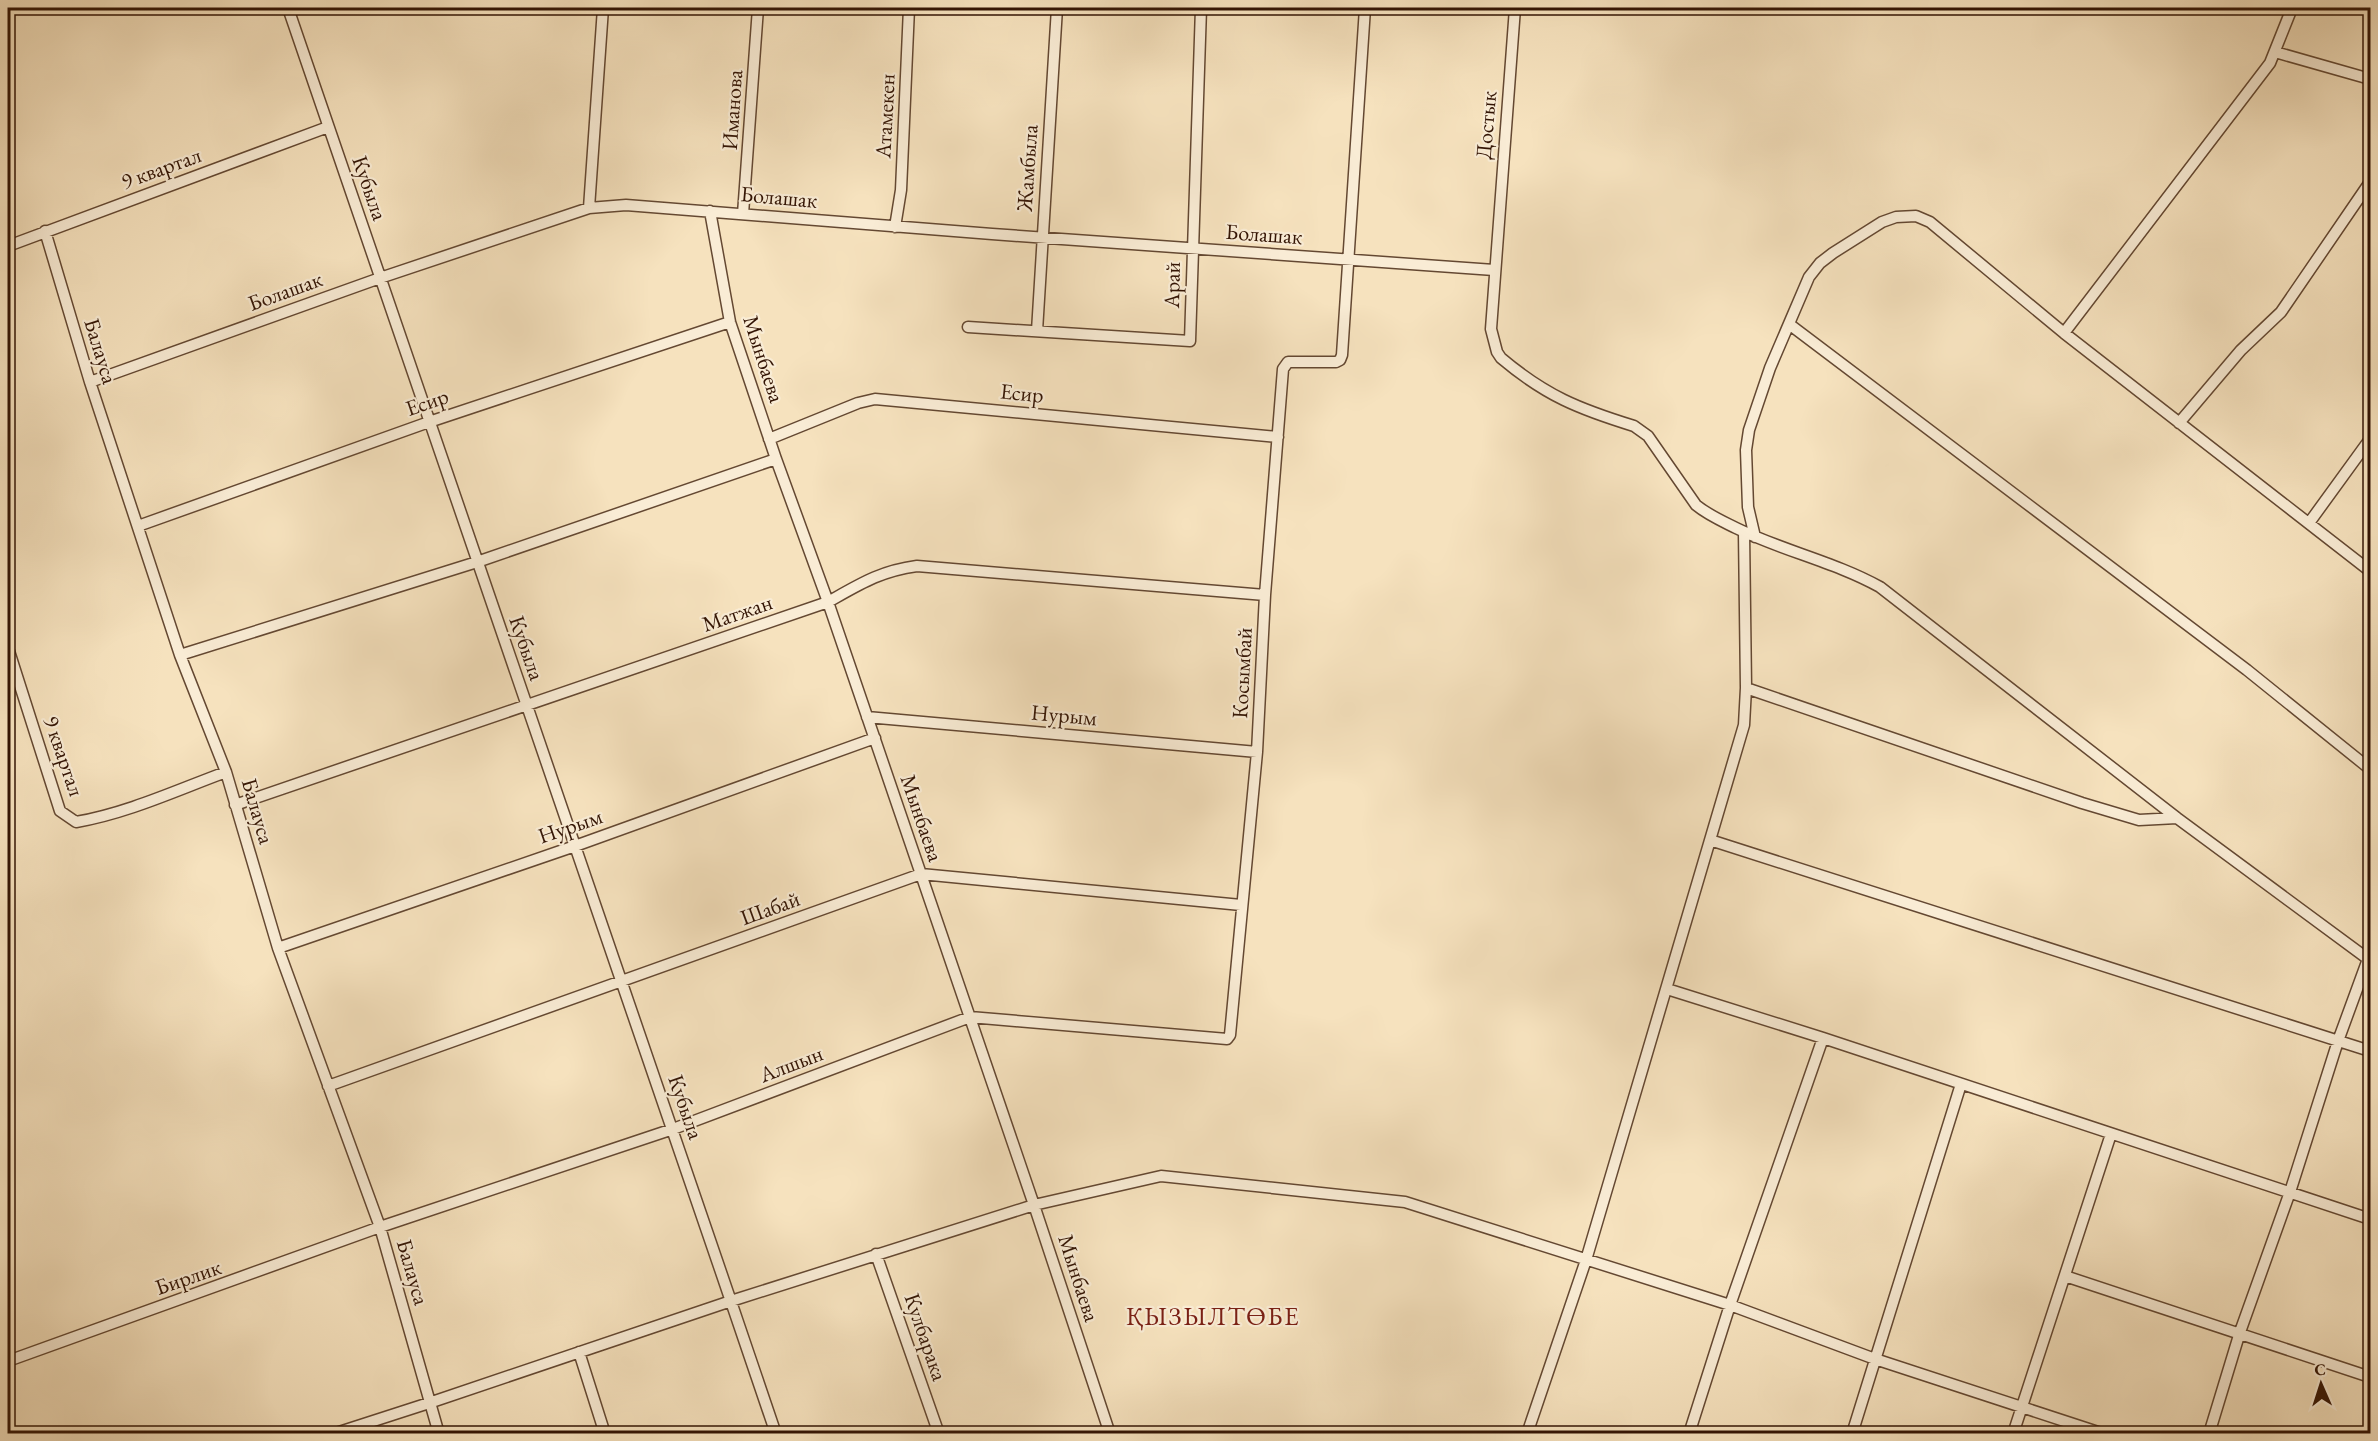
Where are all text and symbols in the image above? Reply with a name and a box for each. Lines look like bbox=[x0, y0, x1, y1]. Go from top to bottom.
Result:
street label: Иманова bbox=[715, 69, 749, 151]
street label: Атамекен bbox=[868, 73, 902, 160]
street label: Достык bbox=[1469, 89, 1503, 160]
street label: Жамбыла bbox=[1009, 123, 1045, 214]
street label: 9 квартал bbox=[117, 140, 206, 196]
street label: Кубыла bbox=[345, 152, 395, 224]
street label: Болашак bbox=[739, 179, 819, 215]
street label: Болашак bbox=[1225, 217, 1304, 251]
street label: Арай bbox=[1157, 261, 1187, 310]
street label: Болашак bbox=[244, 264, 327, 318]
street label: Мынбаева bbox=[736, 312, 792, 407]
street label: Балауса bbox=[77, 315, 125, 388]
street label: Есир bbox=[999, 376, 1045, 410]
street label: Есир bbox=[402, 381, 452, 423]
street label: Матжан bbox=[698, 587, 776, 639]
street label: Кубыла bbox=[502, 612, 552, 684]
street label: Косымбай bbox=[1225, 626, 1259, 719]
street label: Нурым bbox=[1030, 698, 1098, 732]
street label: 9 квартал bbox=[37, 712, 91, 801]
street label: Мынбаева bbox=[894, 771, 950, 866]
street label: Балауса bbox=[235, 775, 281, 848]
street label: Нурым bbox=[534, 801, 606, 850]
street label: Шабай bbox=[736, 884, 804, 932]
street label: Алшын bbox=[754, 1039, 827, 1090]
street label: Кубыла bbox=[661, 1071, 711, 1143]
street label: Мынбаева bbox=[1051, 1231, 1107, 1326]
street label: Балауса bbox=[390, 1236, 436, 1309]
street label: Бирлик bbox=[151, 1252, 225, 1302]
street label: Кулбарака bbox=[898, 1289, 955, 1385]
district label: ҚЫЗЫЛТӨБЕ bbox=[1126, 1299, 1300, 1333]
north arrow bbox=[2291, 1354, 2351, 1414]
text: С bbox=[2314, 1359, 2326, 1380]

